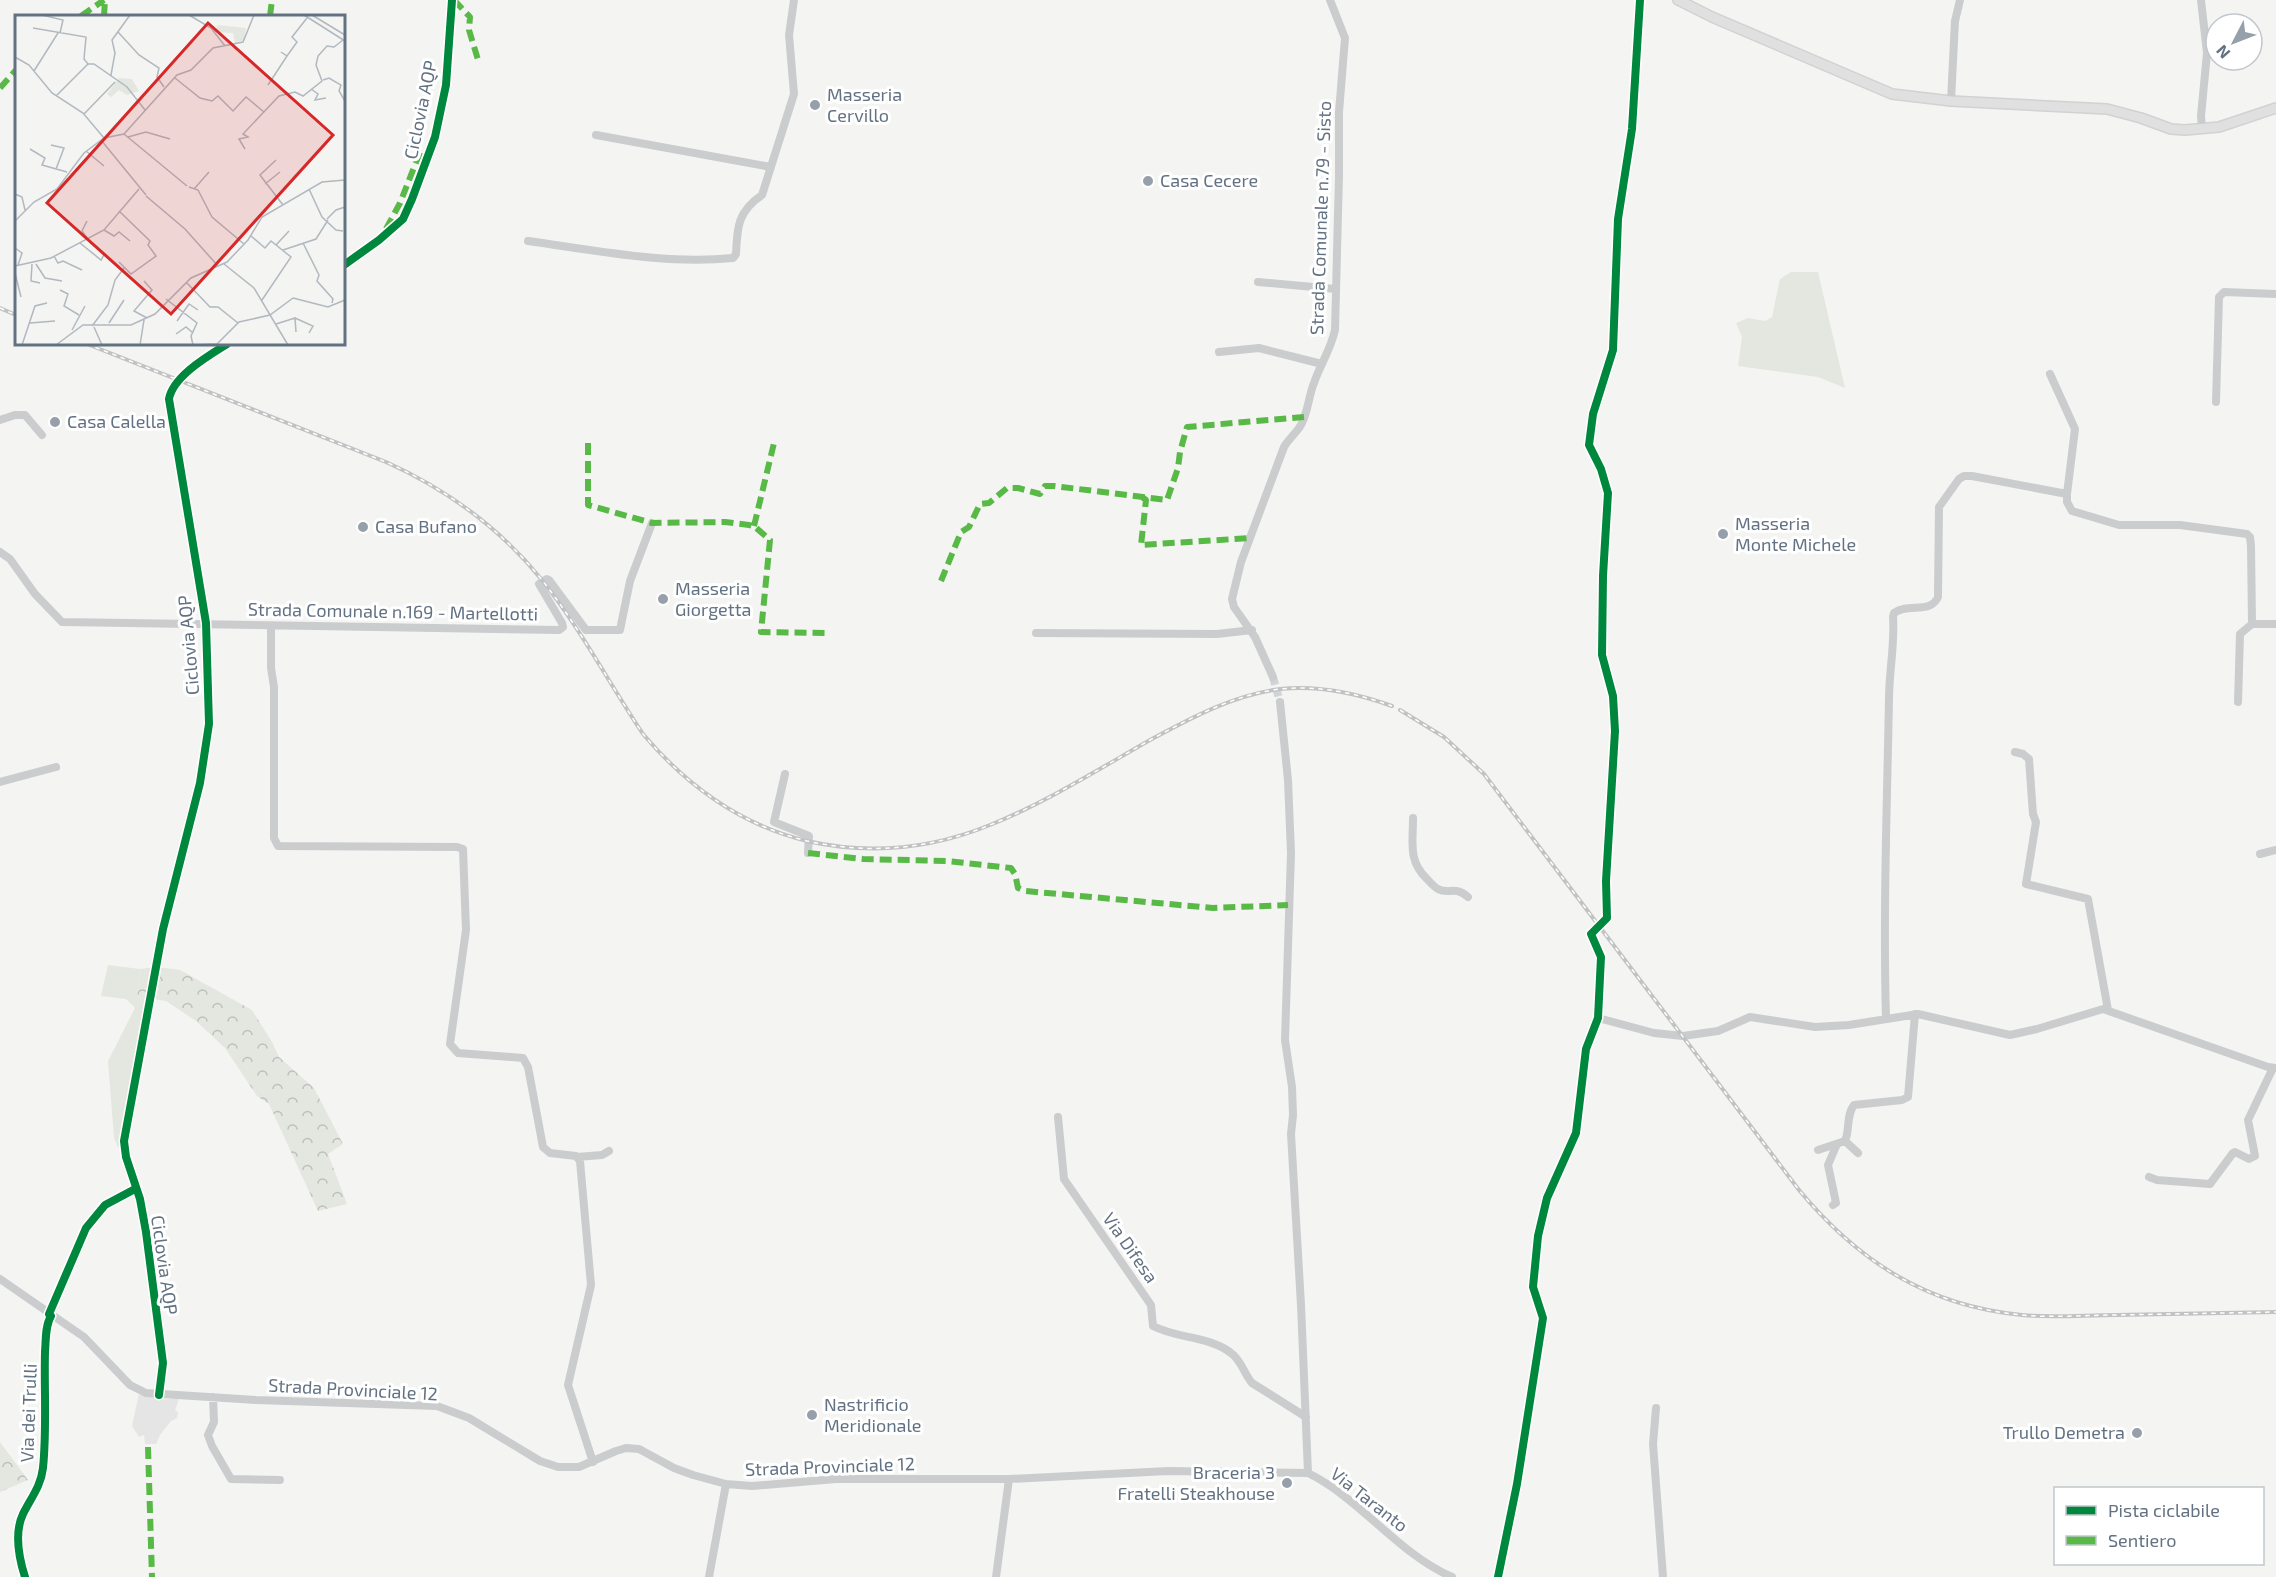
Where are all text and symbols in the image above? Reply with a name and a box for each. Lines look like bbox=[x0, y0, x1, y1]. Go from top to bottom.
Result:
north arrow bbox=[2204, 12, 2264, 72]
inset map bbox=[15, 15, 345, 345]
text: N bbox=[2212, 42, 2233, 63]
street label: Ciclovia AQP bbox=[399, 58, 441, 161]
place label: Masseria Cervillo bbox=[827, 83, 902, 126]
marker: Masseria Cervillo bbox=[808, 98, 822, 112]
street label: Strada Comunale n.79 - Sisto bbox=[1305, 100, 1335, 335]
place label: Casa Cecere bbox=[1160, 169, 1258, 191]
marker: Casa Cecere bbox=[1141, 174, 1155, 188]
place label: Casa Calella bbox=[67, 410, 166, 432]
marker: Casa Calella bbox=[48, 415, 62, 429]
place label: Masseria Monte Michele bbox=[1735, 512, 1856, 555]
place label: Casa Bufano bbox=[375, 515, 477, 537]
marker: Casa Bufano bbox=[356, 520, 370, 534]
marker: Masseria Monte Michele bbox=[1716, 527, 1730, 541]
place label: Masseria Giorgetta bbox=[675, 577, 751, 620]
marker: Masseria Giorgetta bbox=[656, 592, 670, 606]
street label: Ciclovia AQP bbox=[173, 594, 203, 696]
street label: Strada Comunale n.169 - Martellotti bbox=[248, 597, 538, 625]
street label: Via Difesa bbox=[1099, 1208, 1163, 1287]
street label: Ciclovia AQP bbox=[147, 1214, 183, 1316]
street label: Via dei Trulli bbox=[15, 1363, 41, 1463]
street label: Strada Provinciale 12 bbox=[268, 1374, 438, 1404]
place label: Nastrificio Meridionale bbox=[824, 1393, 922, 1436]
marker: Nastrificio Meridionale bbox=[805, 1408, 819, 1422]
place label: Trullo Demetra bbox=[2003, 1421, 2125, 1443]
marker: Trullo Demetra bbox=[2130, 1426, 2144, 1440]
street label: Strada Provinciale 12 bbox=[745, 1452, 915, 1480]
place label: Braceria 3 Fratelli Steakhouse bbox=[1118, 1461, 1275, 1504]
street label: Via Taranto bbox=[1327, 1462, 1413, 1536]
marker: Braceria 3 Fratelli Steakhouse bbox=[1280, 1476, 1294, 1490]
legend bbox=[2054, 1487, 2264, 1565]
text: Pista ciclabile bbox=[2108, 1499, 2220, 1521]
text: Sentiero bbox=[2108, 1529, 2176, 1551]

